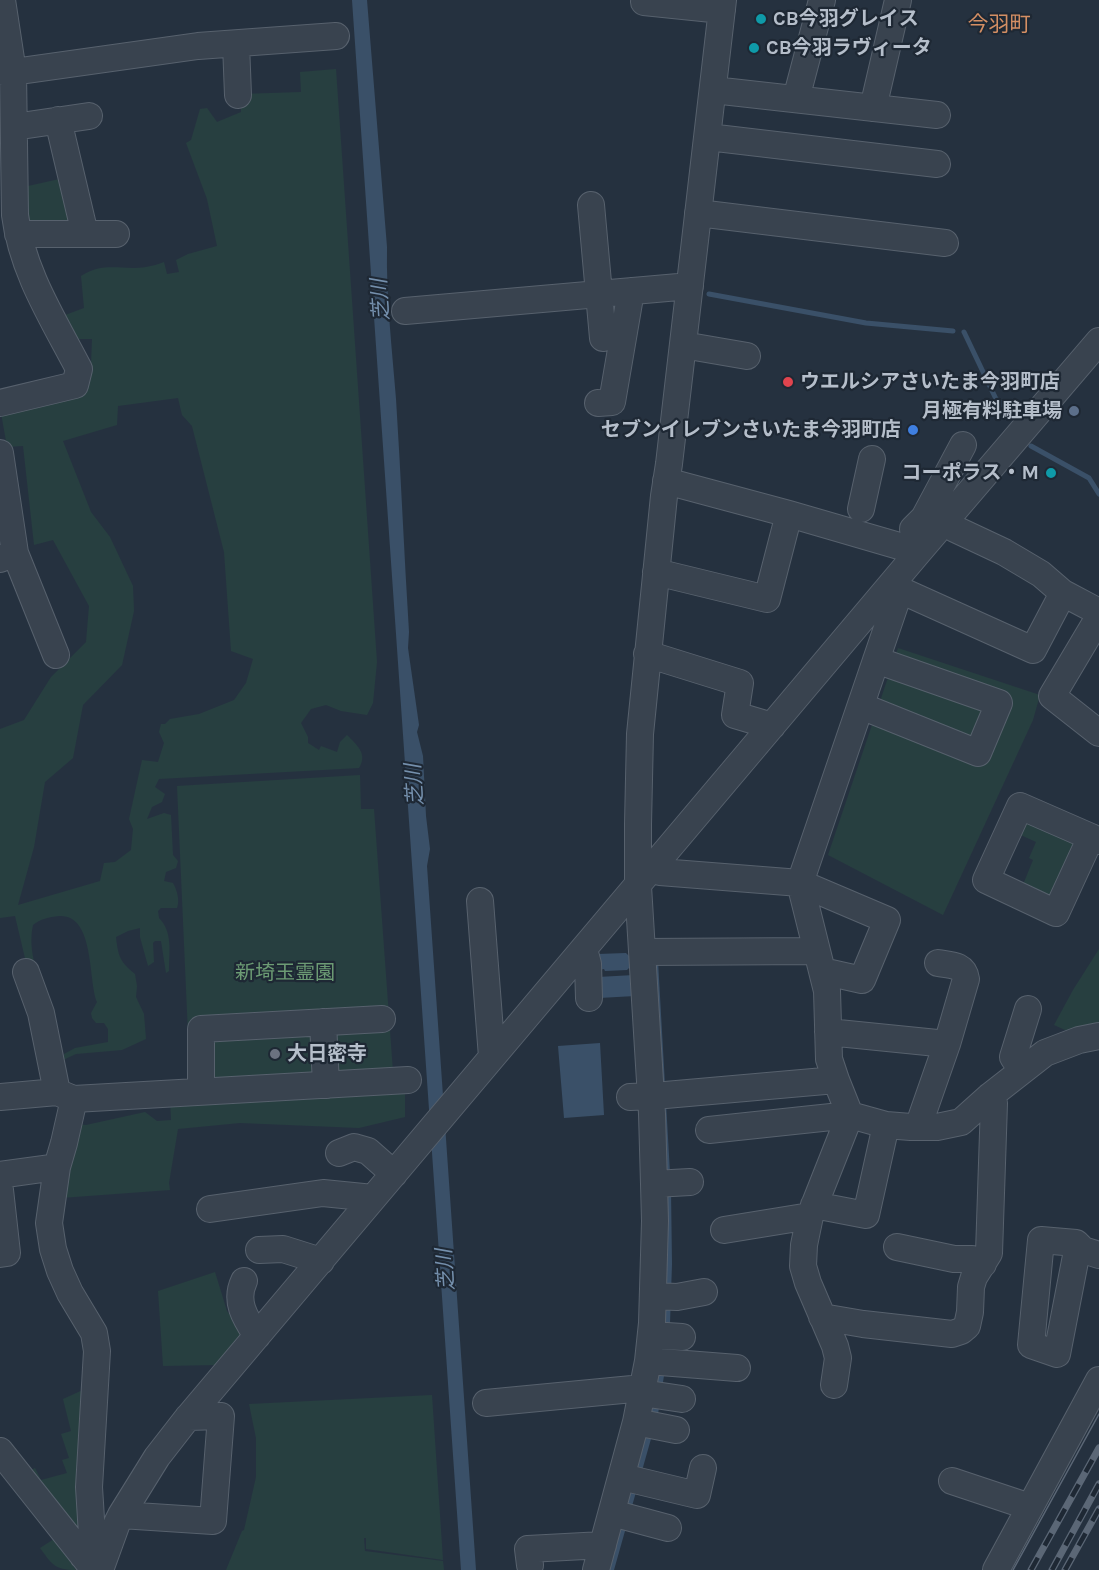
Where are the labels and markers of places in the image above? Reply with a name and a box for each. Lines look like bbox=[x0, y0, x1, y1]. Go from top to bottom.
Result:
place label: CB今羽グレイス bbox=[773, 7, 919, 31]
marker: CB今羽グレイス bbox=[754, 12, 768, 26]
place label: CB今羽ラヴィータ bbox=[766, 36, 932, 60]
marker: CB今羽ラヴィータ bbox=[747, 41, 761, 55]
place label: ウエルシアさいたま今羽町店 bbox=[800, 370, 1060, 394]
marker: ウエルシアさいたま今羽町店 bbox=[781, 375, 795, 389]
place label: 月極有料駐車場 bbox=[922, 399, 1062, 423]
marker: 月極有料駐車場 bbox=[1067, 404, 1081, 418]
place label: セブンイレブンさいたま今羽町店 bbox=[601, 418, 901, 442]
marker: セブンイレブンさいたま今羽町店 bbox=[906, 423, 920, 437]
place label: コーポラス・M bbox=[902, 461, 1039, 485]
marker: コーポラス・M bbox=[1044, 466, 1058, 480]
place label: 大日密寺 bbox=[287, 1042, 367, 1066]
marker: 大日密寺 bbox=[268, 1047, 282, 1061]

